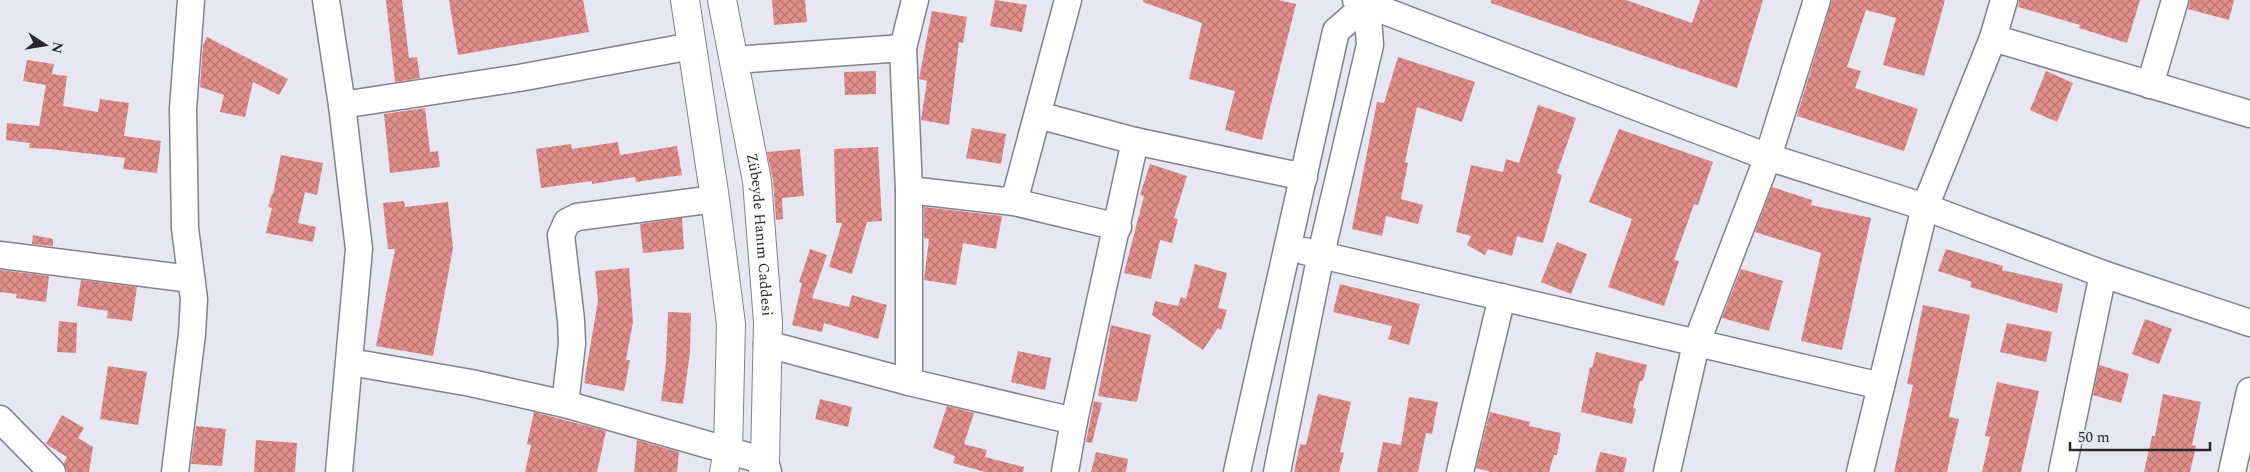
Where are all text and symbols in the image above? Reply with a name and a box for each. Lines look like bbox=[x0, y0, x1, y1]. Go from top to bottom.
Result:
north arrow bbox=[20, 20, 70, 70]
text: N bbox=[46, 40, 69, 55]
street label: Zübeyde Hanım Caddesi bbox=[740, 151, 779, 317]
scale bar bbox=[2070, 420, 2210, 452]
text: 50 m bbox=[2078, 426, 2110, 449]

